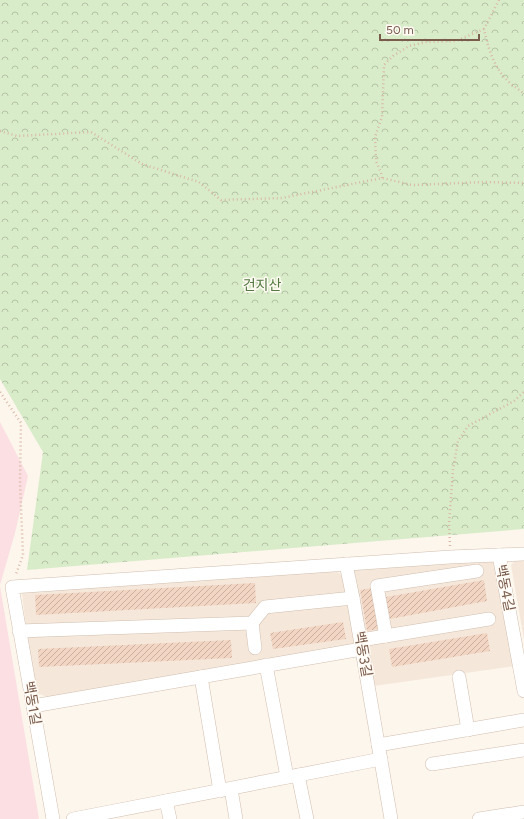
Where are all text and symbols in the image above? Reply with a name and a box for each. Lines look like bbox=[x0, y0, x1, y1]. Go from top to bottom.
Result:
scale bar bbox=[380, 16, 479, 42]
text: 50 m bbox=[386, 23, 414, 37]
park label: 건지산 bbox=[243, 277, 281, 294]
street label: 백동4길 bbox=[492, 563, 518, 613]
street label: 백동3길 bbox=[351, 630, 375, 678]
street label: 백동1길 bbox=[20, 680, 44, 726]

